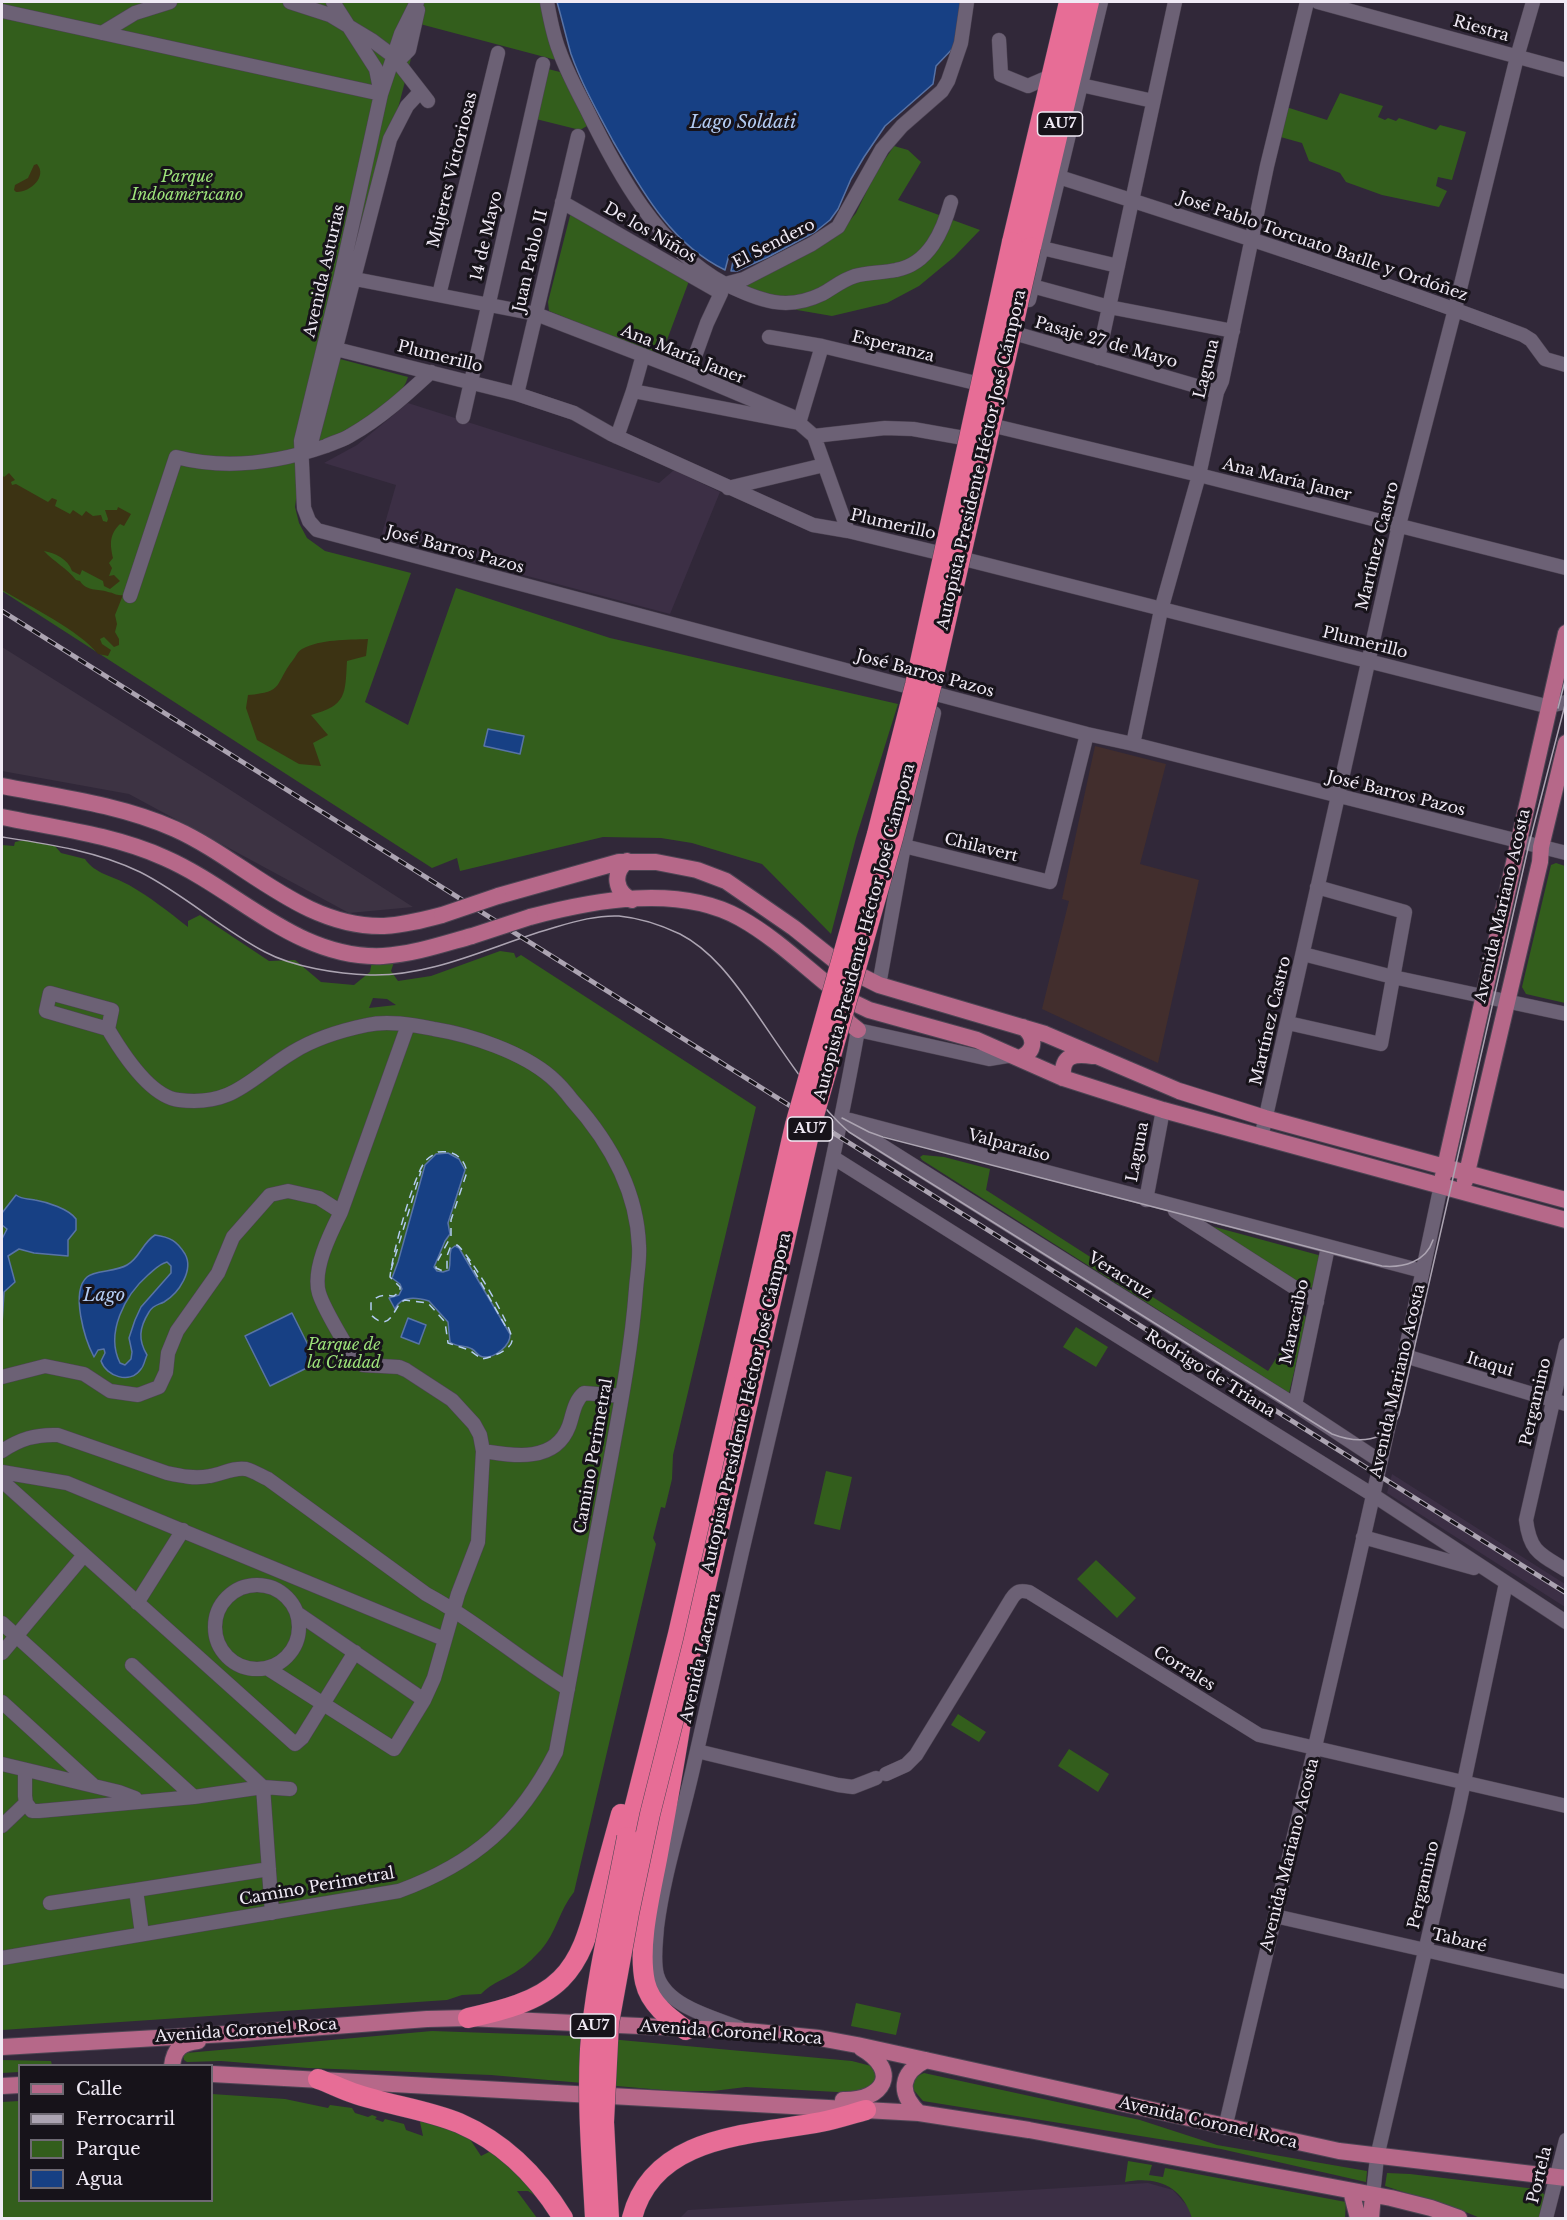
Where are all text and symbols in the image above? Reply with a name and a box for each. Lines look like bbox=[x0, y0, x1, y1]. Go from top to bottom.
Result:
street label: Riestra bbox=[1451, 12, 1511, 46]
street label: Mujeres Victoriosas bbox=[424, 90, 482, 250]
water label: Lago Soldati bbox=[690, 112, 796, 134]
road number: AU7 bbox=[1038, 112, 1082, 136]
park label: Parque Indoamericano bbox=[131, 167, 243, 205]
street label: José Pablo Torcuato Batlle y Ordóñez bbox=[1176, 188, 1470, 306]
street label: 14 de Mayo bbox=[467, 189, 507, 283]
street label: De los Niños bbox=[600, 199, 700, 267]
street label: Avenida Asturias bbox=[300, 202, 350, 340]
street label: Juan Pablo II bbox=[510, 208, 552, 314]
street label: El Sendero bbox=[730, 215, 818, 273]
street label: Autopista Presidente Héctor José Cámpora bbox=[933, 288, 1031, 632]
street label: Pasaje 27 de Mayo bbox=[1032, 313, 1180, 373]
street label: Ana María Janer bbox=[618, 321, 748, 389]
street label: Esperanza bbox=[850, 327, 936, 367]
street label: Plumerillo bbox=[395, 337, 485, 377]
street label: Laguna bbox=[1190, 337, 1224, 401]
street label: Ana María Janer bbox=[1221, 455, 1353, 505]
street label: Martínez Castro bbox=[1353, 480, 1403, 612]
street label: Plumerillo bbox=[848, 506, 938, 544]
street label: José Barros Pazos bbox=[384, 522, 526, 578]
street label: Plumerillo bbox=[1320, 623, 1410, 663]
street label: José Barros Pazos bbox=[854, 646, 996, 702]
street label: Autopista Presidente Héctor José Cámpora bbox=[811, 761, 919, 1103]
street label: José Barros Pazos bbox=[1325, 767, 1467, 821]
street label: Avenida Mariano Acosta bbox=[1471, 807, 1535, 1005]
street label: Chilavert bbox=[942, 830, 1020, 866]
street label: Martínez Castro bbox=[1247, 955, 1295, 1087]
road number: AU7 bbox=[788, 1117, 832, 1141]
street label: Laguna bbox=[1123, 1120, 1153, 1184]
street label: Valparaíso bbox=[966, 1126, 1052, 1166]
street label: Autopista Presidente Héctor José Cámpora bbox=[698, 1231, 796, 1575]
street label: Veracruz bbox=[1084, 1249, 1156, 1303]
street label: Maracaibo bbox=[1277, 1278, 1313, 1366]
street label: Avenida Mariano Acosta bbox=[1366, 1282, 1430, 1480]
water label: Lago bbox=[83, 1285, 125, 1307]
street label: Rodrigo de Triana bbox=[1142, 1326, 1278, 1422]
park label: Parque de la Ciudad bbox=[307, 1335, 381, 1373]
street label: Itaqui bbox=[1464, 1349, 1516, 1381]
street label: Pergamino bbox=[1517, 1356, 1555, 1448]
street label: Camino Perimetral bbox=[571, 1377, 617, 1535]
street label: Avenida Lacarra bbox=[677, 1591, 725, 1725]
street label: Corrales bbox=[1150, 1643, 1218, 1695]
street label: Avenida Mariano Acosta bbox=[1257, 1756, 1323, 1954]
street label: Pergamino bbox=[1405, 1839, 1443, 1931]
street label: Camino Perimetral bbox=[238, 1864, 396, 1910]
street label: Tabaré bbox=[1430, 1925, 1488, 1957]
road number: AU7 bbox=[570, 2014, 616, 2038]
street label: Avenida Coronel Roca bbox=[154, 2015, 338, 2047]
street label: Avenida Coronel Roca bbox=[639, 2017, 823, 2049]
legend bbox=[18, 2064, 213, 2202]
text: Calle bbox=[76, 2078, 122, 2100]
street label: Avenida Coronel Roca bbox=[1117, 2093, 1299, 2153]
text: Ferrocarril bbox=[76, 2108, 175, 2130]
text: Parque bbox=[76, 2138, 141, 2160]
street label: Portela bbox=[1524, 2145, 1556, 2205]
text: Agua bbox=[76, 2168, 123, 2190]

